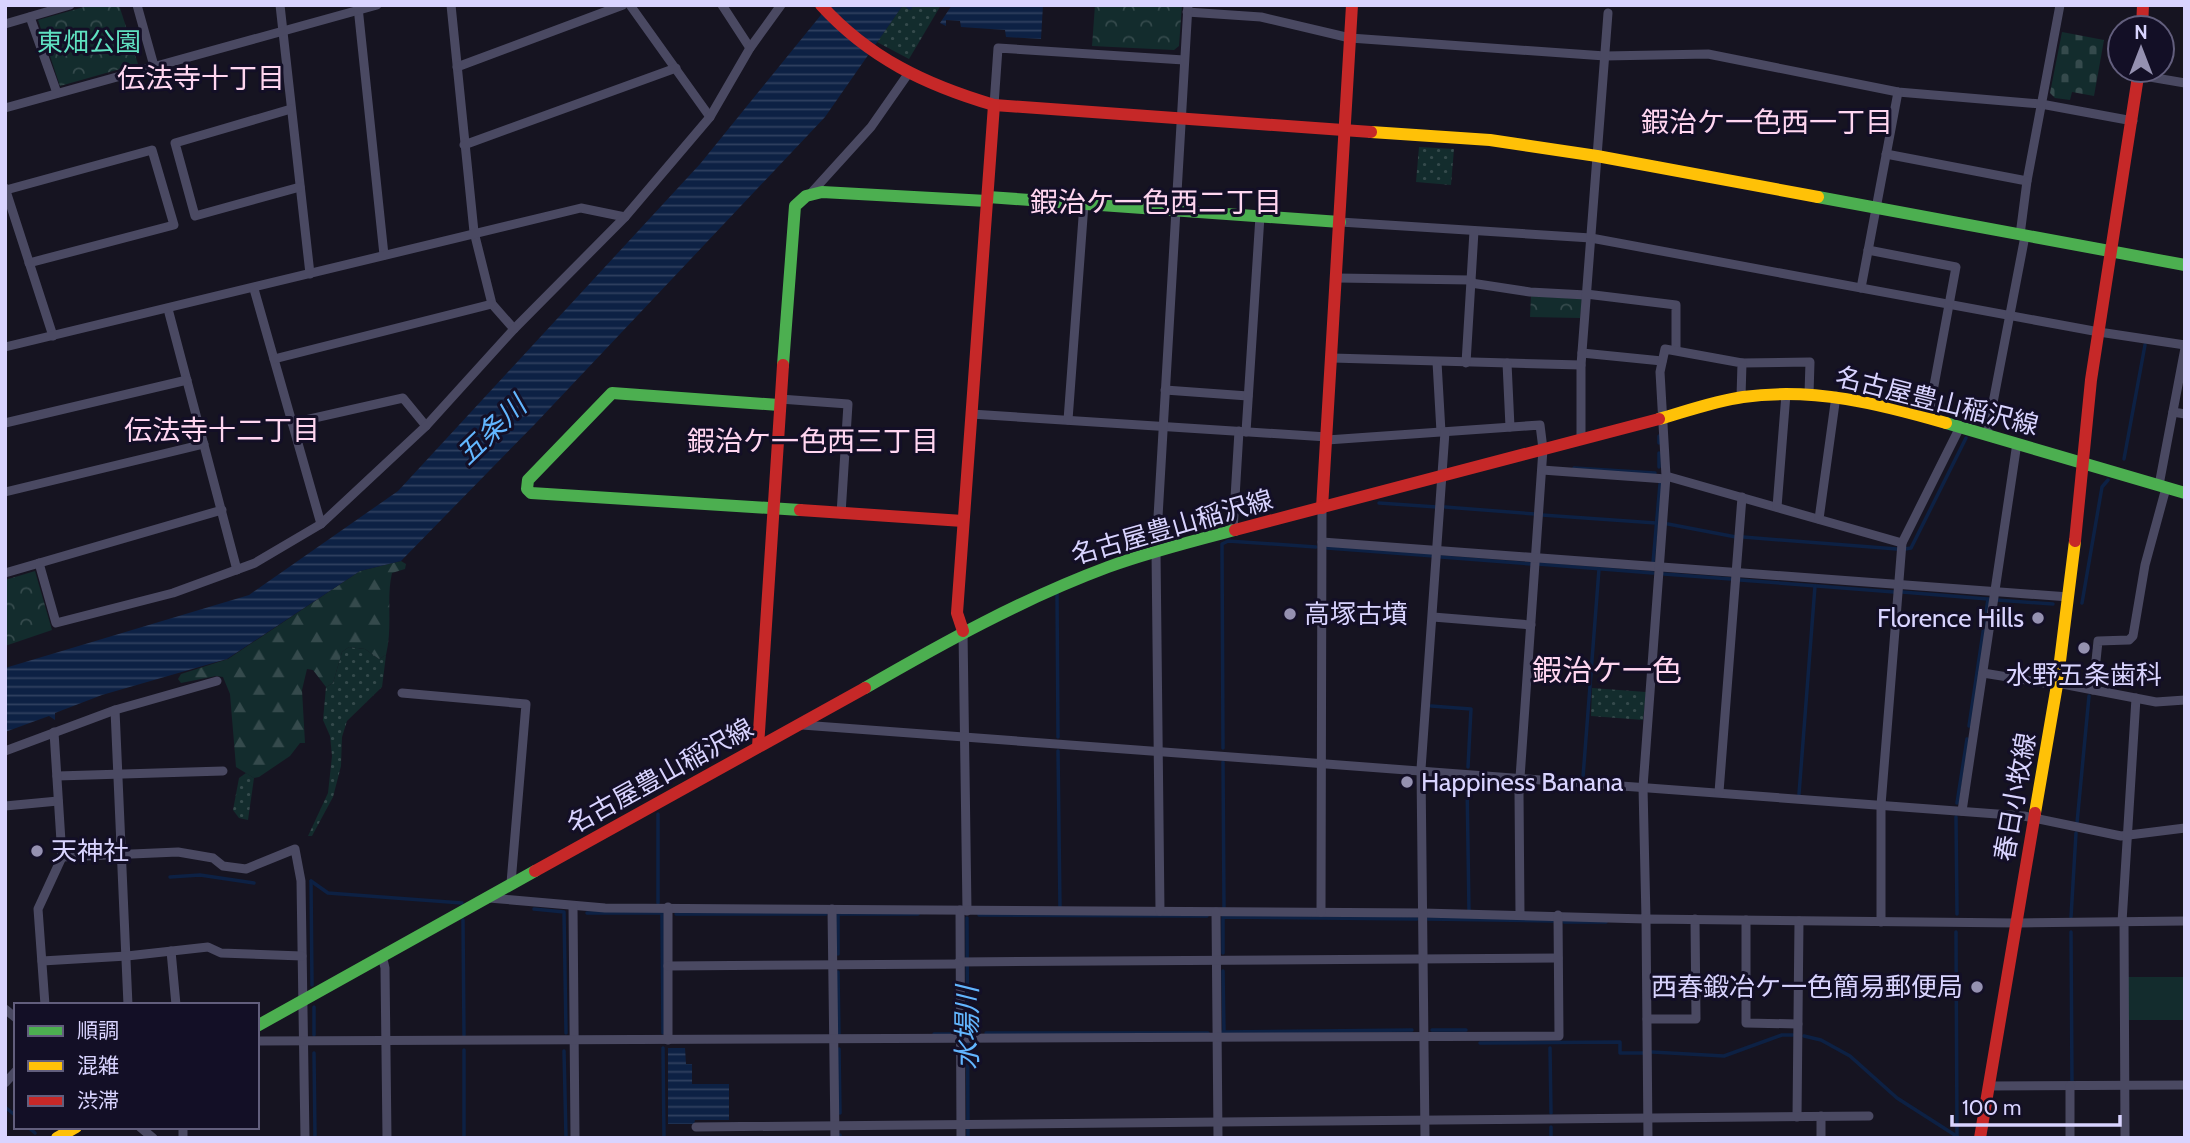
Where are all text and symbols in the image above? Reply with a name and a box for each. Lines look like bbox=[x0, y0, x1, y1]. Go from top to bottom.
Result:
north arrow bbox=[2106, 14, 2176, 84]
text: N bbox=[2134, 21, 2148, 44]
park label: 東畑公園 bbox=[37, 26, 141, 58]
district label: 伝法寺十丁目 bbox=[117, 61, 285, 95]
district label: 鍜治ケ一色西一丁目 bbox=[1641, 105, 1893, 139]
district label: 鍜治ケ一色西二丁目 bbox=[1030, 185, 1282, 219]
street label: 名古屋豊山稲沢線 bbox=[1832, 360, 2042, 442]
water label: 五条川 bbox=[449, 387, 535, 471]
district label: 伝法寺十二丁目 bbox=[124, 413, 320, 447]
district label: 鍜治ケ一色西三丁目 bbox=[687, 424, 939, 458]
street label: 名古屋豊山稲沢線 bbox=[1068, 483, 1276, 571]
place label: 高塚古墳 bbox=[1304, 598, 1408, 630]
place label: Florence Hills bbox=[1877, 602, 2024, 634]
marker: 高塚古墳 bbox=[1282, 606, 1298, 622]
marker: Florence Hills bbox=[2030, 610, 2046, 626]
marker: 水野五条歯科 bbox=[2076, 640, 2092, 656]
district label: 鍜治ケ一色 bbox=[1532, 652, 1682, 689]
place label: 水野五条歯科 bbox=[2006, 659, 2162, 691]
street label: 名古屋豊山稲沢線 bbox=[561, 712, 759, 840]
street label: 春日小牧線 bbox=[1988, 730, 2042, 864]
place label: Happiness Banana bbox=[1421, 766, 1624, 798]
marker: Happiness Banana bbox=[1399, 774, 1415, 790]
place label: 天神社 bbox=[51, 835, 129, 867]
marker: 天神社 bbox=[29, 843, 45, 859]
place label: 西春鍛冶ケ一色簡易郵便局 bbox=[1651, 971, 1963, 1003]
marker: 西春鍛冶ケ一色簡易郵便局 bbox=[1969, 979, 1985, 995]
water label: 水場川 bbox=[950, 983, 984, 1070]
legend bbox=[14, 1003, 259, 1129]
text: 順調 bbox=[77, 1018, 119, 1043]
text: 混雑 bbox=[77, 1053, 119, 1078]
scale bar bbox=[1952, 1084, 2120, 1128]
text: 渋滞 bbox=[77, 1088, 119, 1113]
text: 100 m bbox=[1962, 1095, 2021, 1120]

